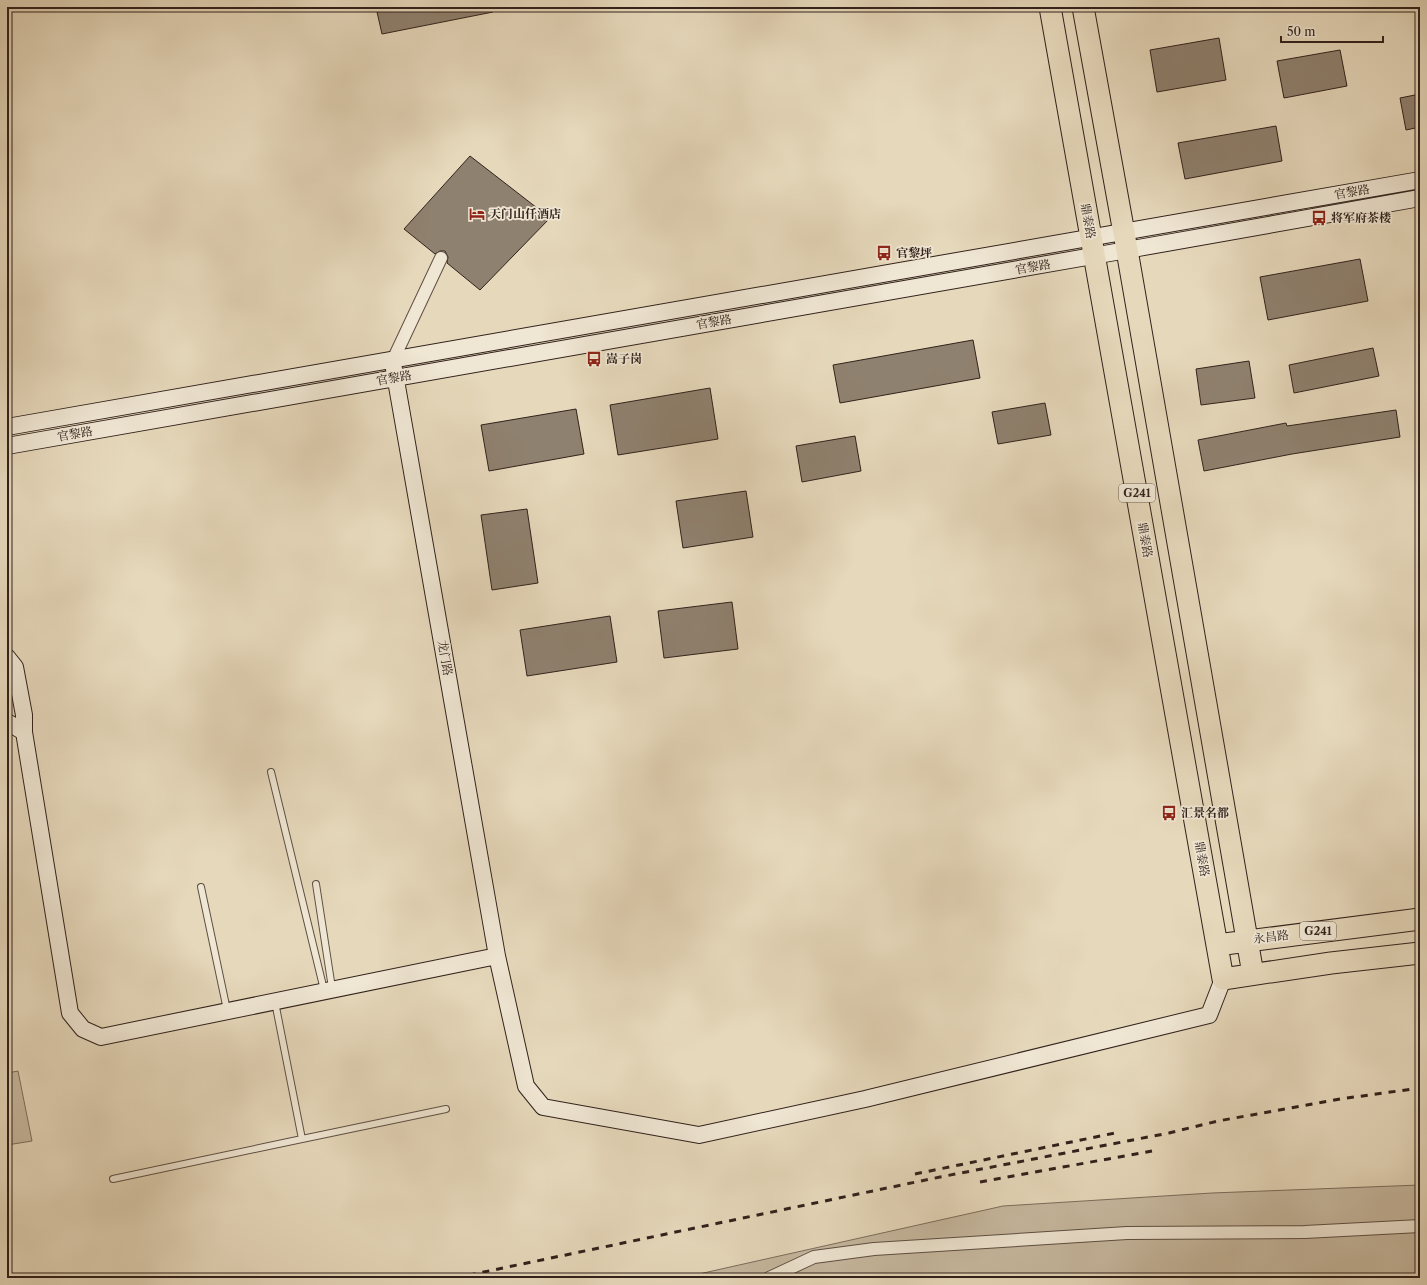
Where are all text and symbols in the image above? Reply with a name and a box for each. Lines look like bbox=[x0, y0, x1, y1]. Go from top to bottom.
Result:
scale bar bbox=[1281, 18, 1383, 44]
text: 50 m bbox=[1287, 24, 1316, 39]
street label: 官黎路 bbox=[1333, 181, 1371, 202]
street label: 鼎泰路 bbox=[1078, 202, 1099, 240]
hotel icon: 天门山仟酒店 bbox=[468, 205, 486, 223]
place label: 天门山仟酒店 bbox=[489, 206, 561, 221]
bus stop icon: 将军府茶楼 bbox=[1310, 209, 1328, 227]
place label: 将军府茶楼 bbox=[1331, 210, 1391, 225]
bus stop icon: 官黎坪 bbox=[875, 244, 893, 262]
place label: 官黎坪 bbox=[896, 245, 932, 260]
street label: 官黎路 bbox=[1014, 256, 1052, 277]
street label: 官黎路 bbox=[695, 311, 733, 332]
bus stop icon: 嵩子岗 bbox=[585, 350, 603, 368]
place label: 嵩子岗 bbox=[606, 351, 642, 366]
street label: 官黎路 bbox=[375, 367, 413, 388]
street label: 官黎路 bbox=[56, 423, 94, 444]
road number: G241 bbox=[1119, 484, 1155, 502]
street label: 鼎泰路 bbox=[1135, 521, 1156, 559]
street label: 龙门路 bbox=[435, 639, 456, 677]
bus stop icon: 汇景名都 bbox=[1160, 804, 1178, 822]
place label: 汇景名都 bbox=[1181, 805, 1229, 820]
street label: 鼎泰路 bbox=[1192, 840, 1213, 878]
road number: G241 bbox=[1300, 922, 1336, 940]
street label: 永昌路 bbox=[1252, 927, 1290, 946]

